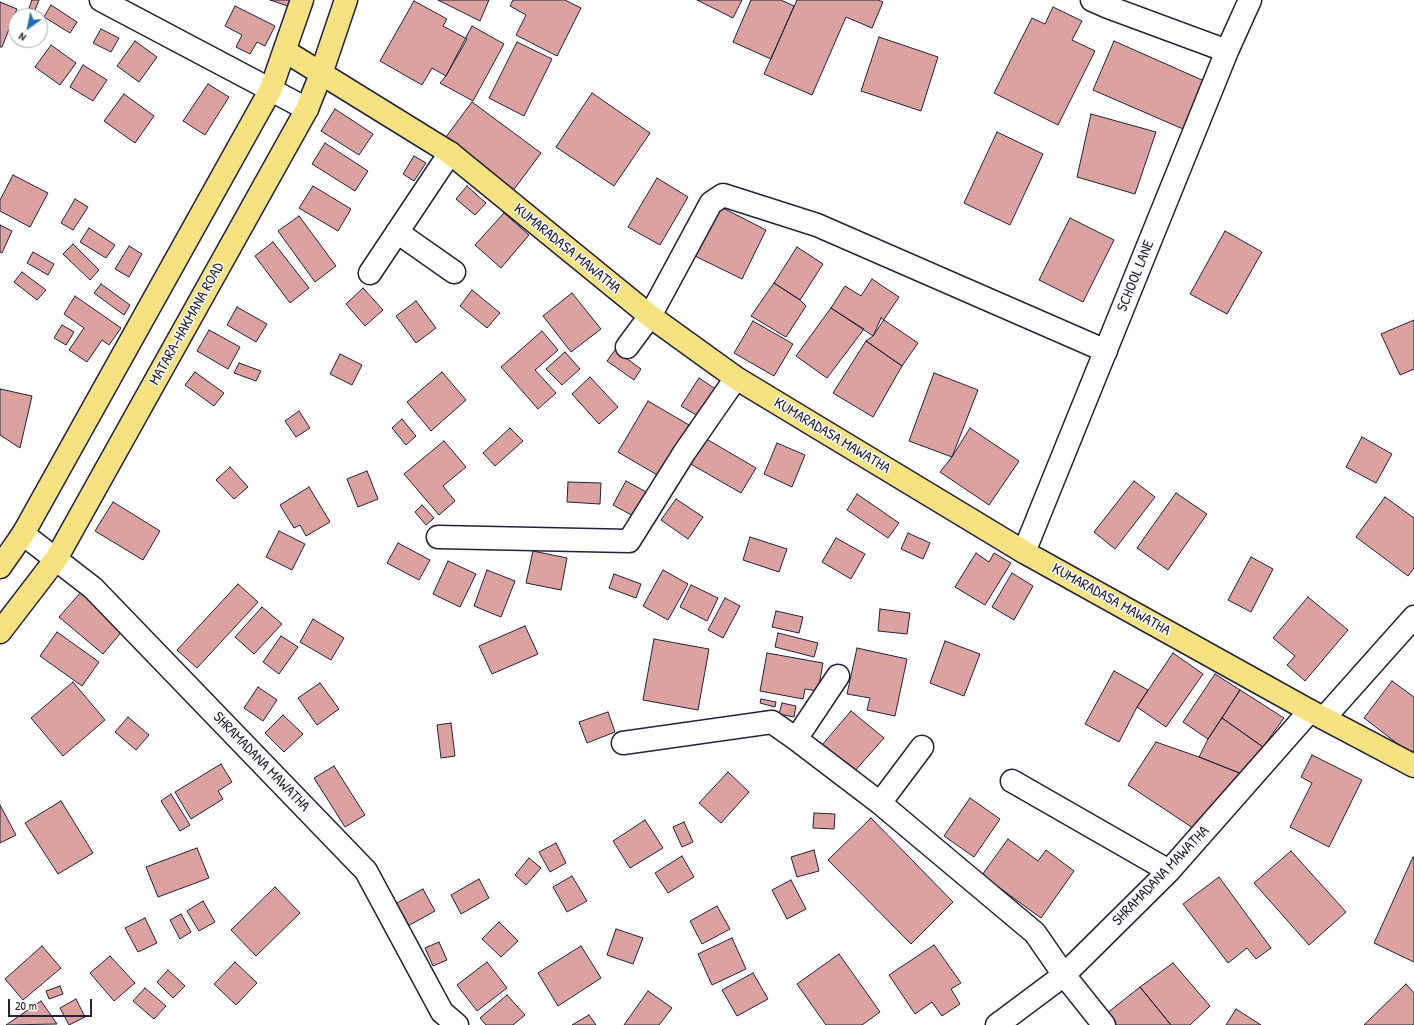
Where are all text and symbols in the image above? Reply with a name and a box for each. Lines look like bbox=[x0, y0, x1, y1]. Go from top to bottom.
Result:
north arrow bbox=[8, 8, 48, 48]
text: N bbox=[16, 30, 28, 45]
street label: KUMARADASA MAWATHA bbox=[510, 200, 624, 298]
street label: SCHOOL LANE bbox=[1114, 238, 1158, 314]
street label: MATARA-HAKMANA ROAD bbox=[146, 259, 228, 389]
street label: KUMARADASA MAWATHA bbox=[770, 394, 894, 478]
street label: KUMARADASA MAWATHA bbox=[1049, 560, 1173, 640]
street label: SHRAMADANA MAWATHA bbox=[209, 708, 313, 816]
street label: SHRAMADANA MAWATHA bbox=[1109, 822, 1213, 930]
scale bar bbox=[10, 991, 94, 1017]
text: 20 m bbox=[15, 997, 37, 1014]

